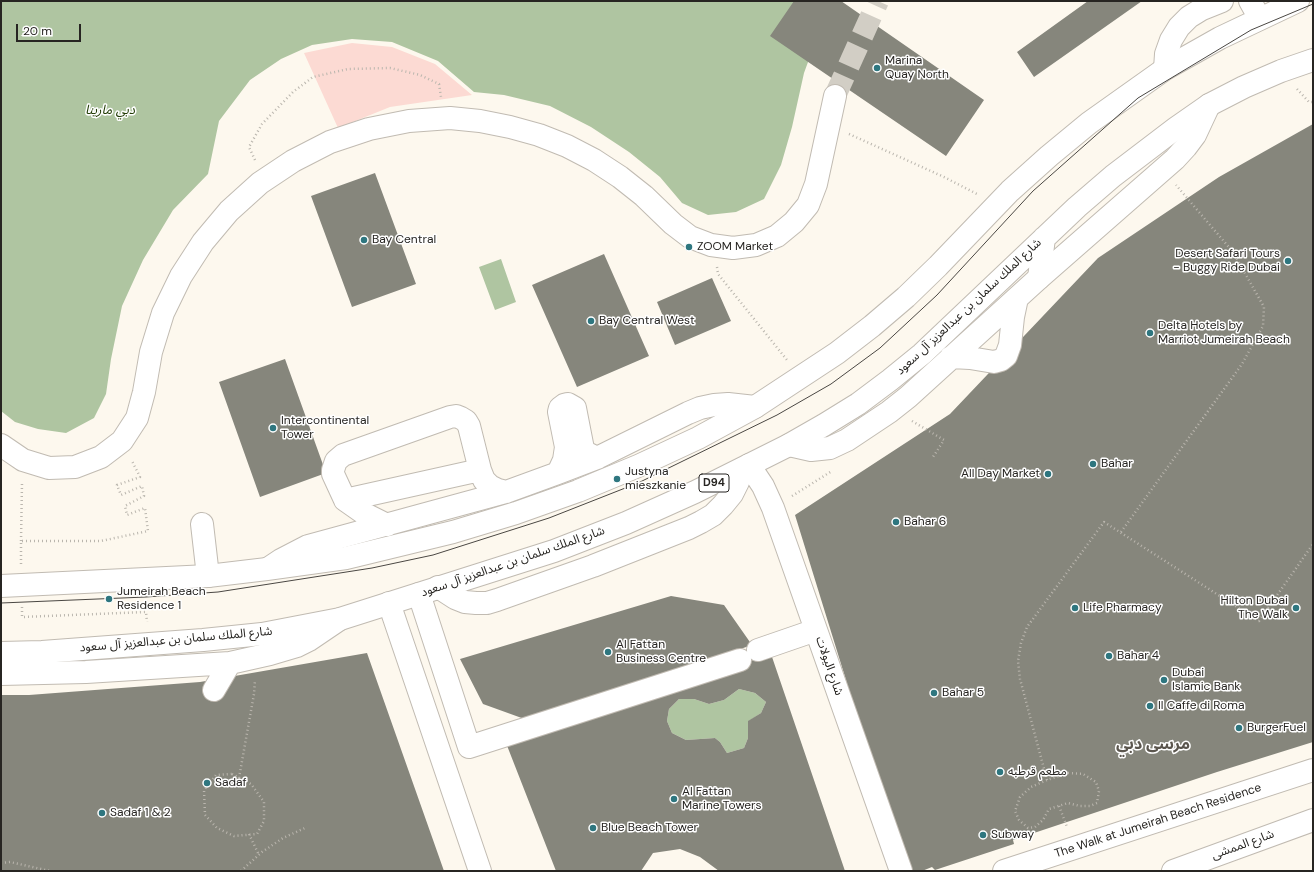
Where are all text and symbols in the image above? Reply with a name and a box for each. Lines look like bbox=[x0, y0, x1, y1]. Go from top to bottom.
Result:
scale bar bbox=[18, 16, 83, 42]
text: 20 m bbox=[23, 23, 52, 39]
place label: Marina Quay North bbox=[885, 54, 949, 82]
marker: Marina Quay North bbox=[872, 63, 882, 73]
water label: دبي مارينا bbox=[85, 103, 135, 119]
place label: Bay Central bbox=[372, 233, 436, 247]
marker: Bay Central bbox=[359, 235, 369, 245]
street label: شارع الملك سلمان بن عبدالعزيز آل سعود bbox=[893, 236, 1045, 378]
place label: ZOOM Market bbox=[697, 240, 773, 254]
marker: ZOOM Market bbox=[684, 242, 694, 252]
place label: Desert Safari Tours - Buggy Ride Dubai bbox=[1173, 247, 1280, 275]
marker: Desert Safari Tours - Buggy Ride Dubai bbox=[1283, 256, 1293, 266]
place label: Bay Central West bbox=[599, 314, 695, 328]
marker: Bay Central West bbox=[586, 316, 596, 326]
place label: Delta Hotels by Marriot Jumeirah Beach bbox=[1158, 319, 1290, 347]
marker: Delta Hotels by Marriot Jumeirah Beach bbox=[1145, 328, 1155, 338]
place label: Intercontinental Tower bbox=[281, 414, 369, 442]
marker: Intercontinental Tower bbox=[268, 423, 278, 433]
place label: Bahar bbox=[1101, 457, 1133, 471]
marker: Bahar bbox=[1088, 459, 1098, 469]
place label: Justyna mieszkanie bbox=[625, 465, 686, 493]
place label: All Day Market bbox=[961, 467, 1040, 481]
marker: All Day Market bbox=[1043, 469, 1053, 479]
marker: Justyna mieszkanie bbox=[612, 474, 622, 484]
road number: D94 bbox=[699, 474, 729, 492]
place label: Bahar 6 bbox=[904, 515, 946, 529]
marker: Bahar 6 bbox=[891, 517, 901, 527]
street label: شارع الملك سلمان بن عبدالعزيز آل سعود bbox=[419, 524, 607, 600]
place label: Jumeirah Beach Residence 1 bbox=[117, 585, 206, 613]
marker: Jumeirah Beach Residence 1 bbox=[104, 594, 114, 604]
place label: Hilton Dubai The Walk bbox=[1220, 594, 1288, 622]
place label: Life Pharmacy bbox=[1083, 601, 1162, 615]
marker: Life Pharmacy bbox=[1070, 603, 1080, 613]
marker: Hilton Dubai The Walk bbox=[1291, 603, 1301, 613]
street label: شارع الملك سلمان بن عبدالعزيز آل سعود bbox=[79, 624, 273, 656]
street label: شارع اليولات bbox=[812, 635, 846, 697]
place label: Al Fattan Business Centre bbox=[616, 638, 706, 666]
marker: Al Fattan Business Centre bbox=[603, 647, 613, 657]
place label: Bahar 4 bbox=[1117, 649, 1159, 663]
marker: Bahar 4 bbox=[1104, 651, 1114, 661]
place label: Dubai Islamic Bank bbox=[1172, 666, 1240, 694]
marker: Dubai Islamic Bank bbox=[1159, 675, 1169, 685]
place label: Bahar 5 bbox=[942, 686, 984, 700]
marker: Bahar 5 bbox=[929, 688, 939, 698]
place label: Il Caffe di Roma bbox=[1158, 699, 1244, 713]
marker: Il Caffe di Roma bbox=[1145, 701, 1155, 711]
place label: BurgerFuel bbox=[1247, 721, 1306, 735]
marker: BurgerFuel bbox=[1234, 723, 1244, 733]
district label: مرسى دبي bbox=[1116, 735, 1190, 755]
place label: مطعم قرطبه bbox=[1008, 765, 1067, 779]
marker: مطعم قرطبه bbox=[995, 767, 1005, 777]
place label: Sadaf bbox=[215, 776, 247, 790]
marker: Sadaf bbox=[202, 778, 212, 788]
street label: The Walk at Jumeirah Beach Residence bbox=[1053, 781, 1263, 861]
place label: Al Fattan Marine Towers bbox=[682, 785, 762, 813]
marker: Al Fattan Marine Towers bbox=[669, 794, 679, 804]
place label: Sadaf 1 & 2 bbox=[110, 806, 171, 820]
marker: Sadaf 1 & 2 bbox=[97, 808, 107, 818]
place label: Blue Beach Tower bbox=[601, 821, 698, 835]
marker: Blue Beach Tower bbox=[588, 823, 598, 833]
street label: شارع الممشى bbox=[1210, 827, 1276, 863]
place label: Subway bbox=[991, 828, 1034, 842]
marker: Subway bbox=[978, 830, 988, 840]

